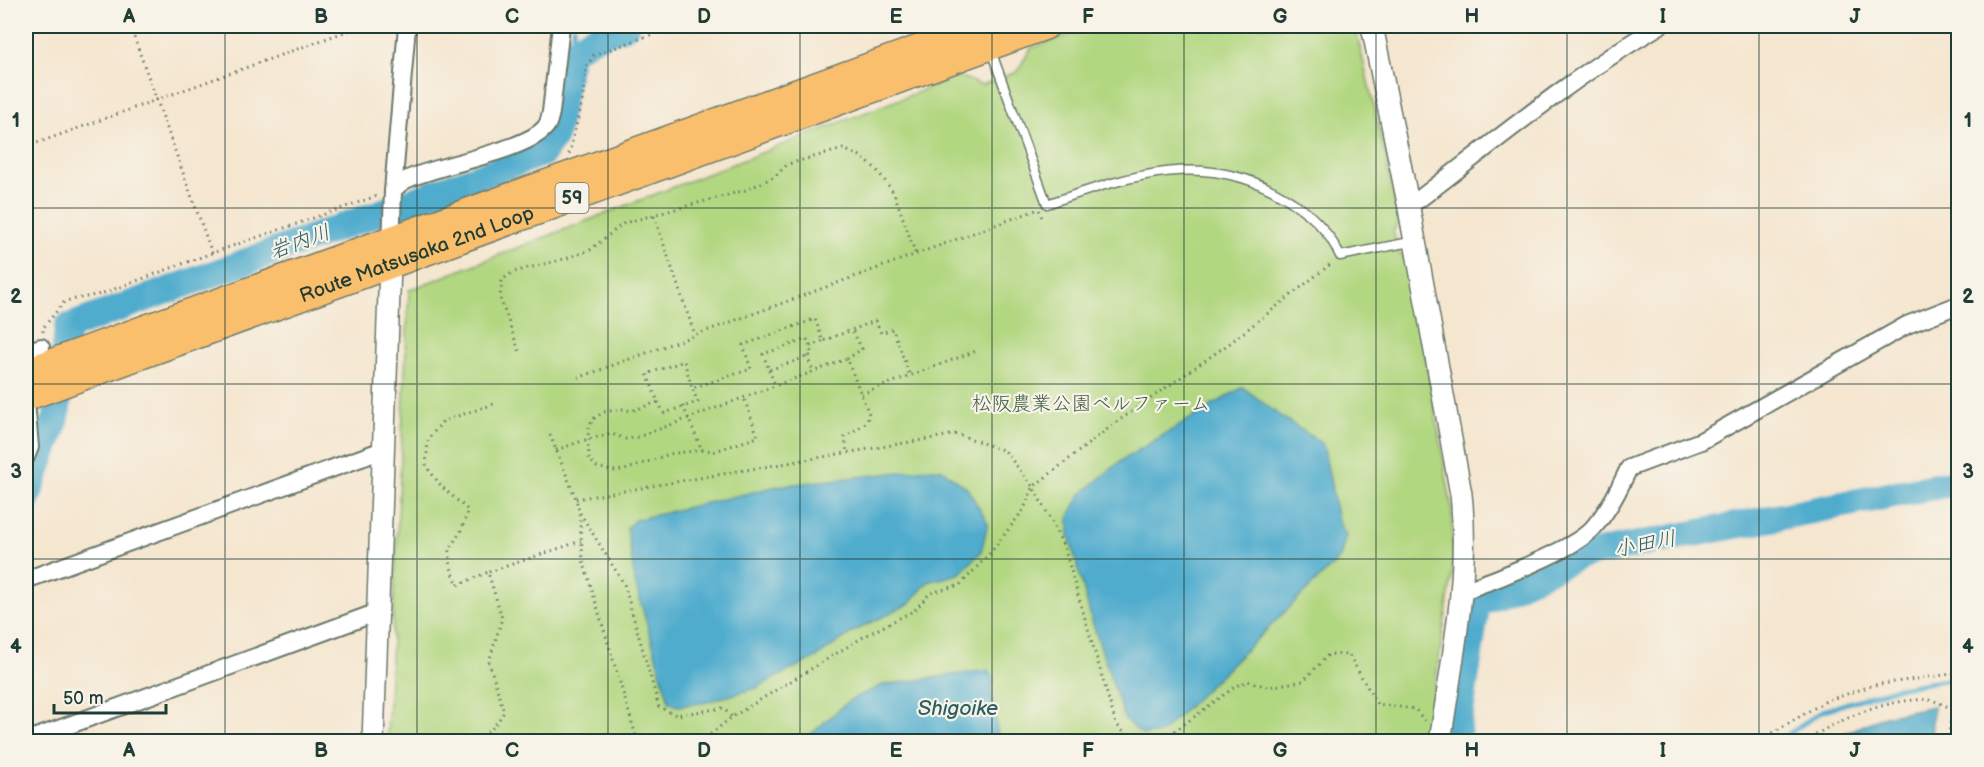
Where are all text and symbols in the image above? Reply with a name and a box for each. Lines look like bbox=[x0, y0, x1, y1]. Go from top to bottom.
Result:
text: A bbox=[122, 5, 136, 29]
text: B bbox=[314, 5, 328, 29]
text: C bbox=[505, 5, 519, 29]
text: D bbox=[697, 5, 711, 29]
text: E bbox=[890, 5, 903, 29]
text: F bbox=[1082, 5, 1094, 29]
text: G bbox=[1273, 5, 1288, 29]
text: H bbox=[1465, 5, 1479, 29]
text: I bbox=[1660, 5, 1666, 29]
text: J bbox=[1850, 5, 1862, 29]
text: 1 bbox=[12, 109, 20, 133]
text: 1 bbox=[1964, 109, 1972, 133]
road number: 59 bbox=[556, 183, 588, 213]
street label: Route Matsusaka 2nd Loop bbox=[296, 201, 537, 308]
water label: 岩内川 bbox=[266, 219, 334, 265]
text: 2 bbox=[10, 285, 22, 309]
text: 2 bbox=[1962, 285, 1974, 309]
park label: 松阪農業公園ベルファーム bbox=[971, 392, 1211, 416]
text: 3 bbox=[10, 460, 22, 484]
text: 3 bbox=[1962, 460, 1974, 484]
water label: 小田川 bbox=[1612, 526, 1678, 562]
text: 4 bbox=[10, 635, 22, 659]
text: 4 bbox=[1962, 635, 1974, 659]
scale bar bbox=[54, 677, 166, 715]
text: 50 m bbox=[63, 688, 104, 709]
water label: Shigoike bbox=[918, 696, 998, 721]
text: A bbox=[122, 739, 136, 763]
text: B bbox=[314, 739, 328, 763]
text: C bbox=[505, 739, 519, 763]
text: D bbox=[697, 739, 711, 763]
text: E bbox=[890, 739, 903, 763]
text: F bbox=[1082, 739, 1094, 763]
text: G bbox=[1273, 739, 1288, 763]
text: H bbox=[1465, 739, 1479, 763]
text: I bbox=[1660, 739, 1666, 763]
text: J bbox=[1850, 739, 1862, 763]

